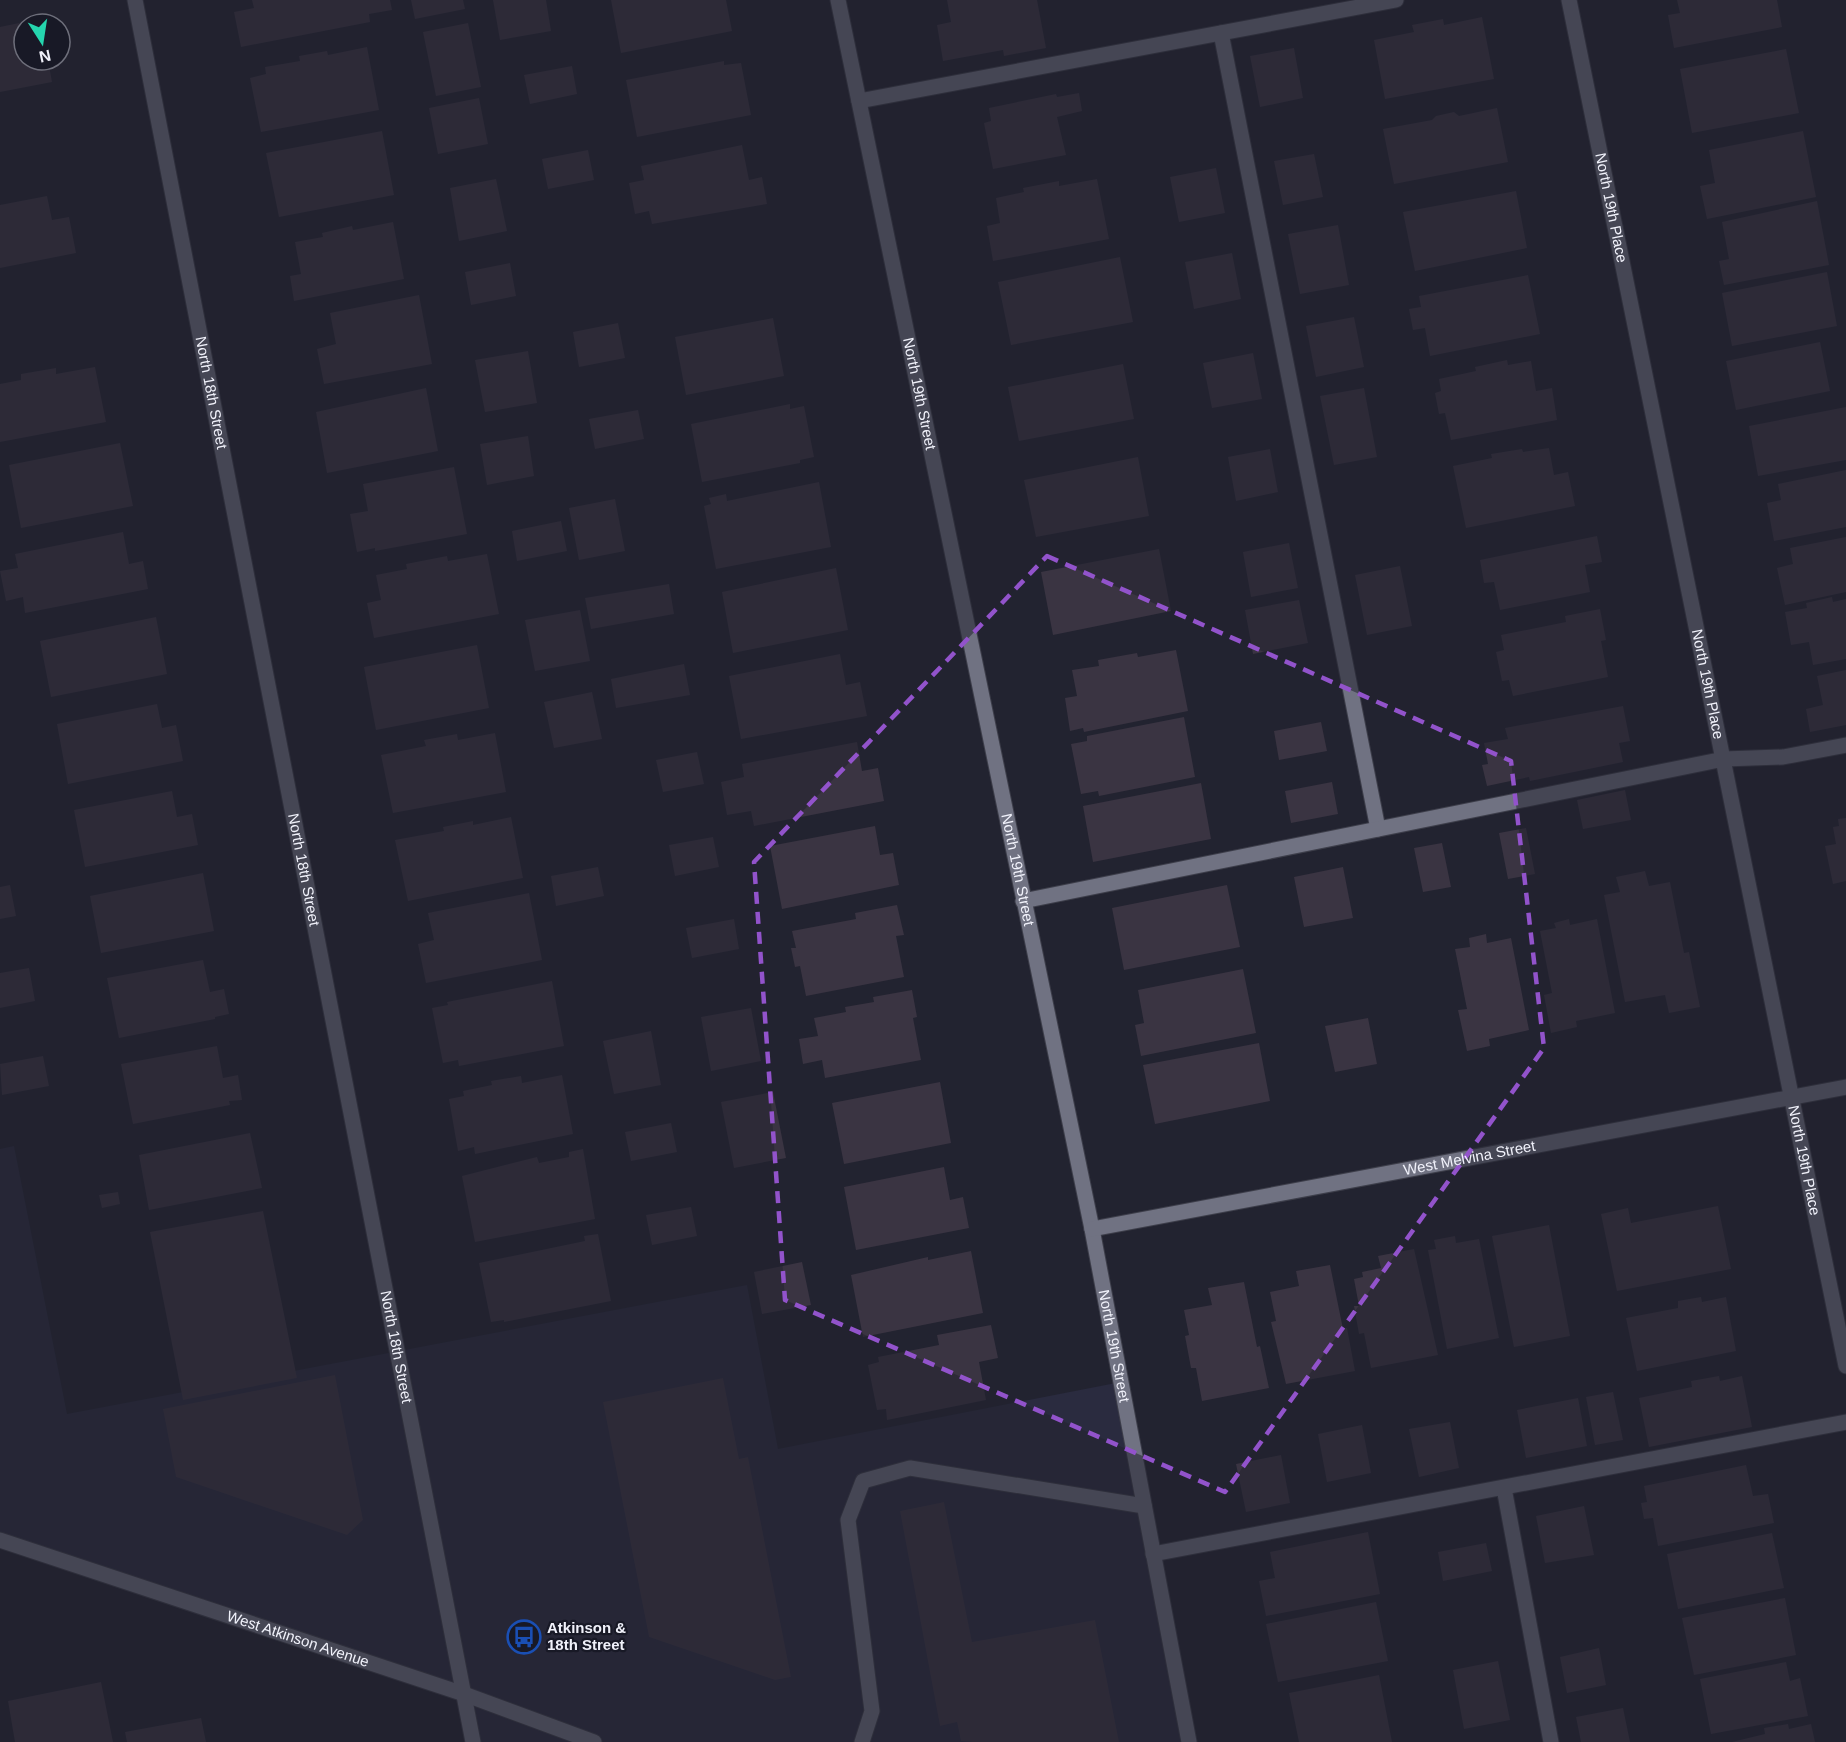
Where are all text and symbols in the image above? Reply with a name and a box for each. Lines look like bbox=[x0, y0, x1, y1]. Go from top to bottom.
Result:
north arrow bbox=[12, 12, 72, 72]
text: N bbox=[38, 47, 52, 66]
street label: North 19th Place bbox=[1592, 151, 1631, 264]
street label: North 18th Street bbox=[192, 335, 231, 451]
street label: North 19th Street bbox=[900, 336, 940, 452]
street label: North 19th Place bbox=[1689, 628, 1728, 740]
street label: North 18th Street bbox=[285, 812, 324, 928]
street label: North 19th Street bbox=[998, 812, 1038, 928]
street label: North 19th Place bbox=[1785, 1104, 1824, 1217]
street label: West Melvina Street bbox=[1402, 1137, 1538, 1178]
street label: North 19th Street bbox=[1096, 1288, 1134, 1404]
street label: North 18th Street bbox=[378, 1289, 416, 1405]
street label: West Atkinson Avenue bbox=[225, 1607, 371, 1670]
bus stop icon: Atkinson & 18th Street bbox=[506, 1619, 542, 1655]
place label: Atkinson & 18th Street bbox=[547, 1619, 626, 1653]

